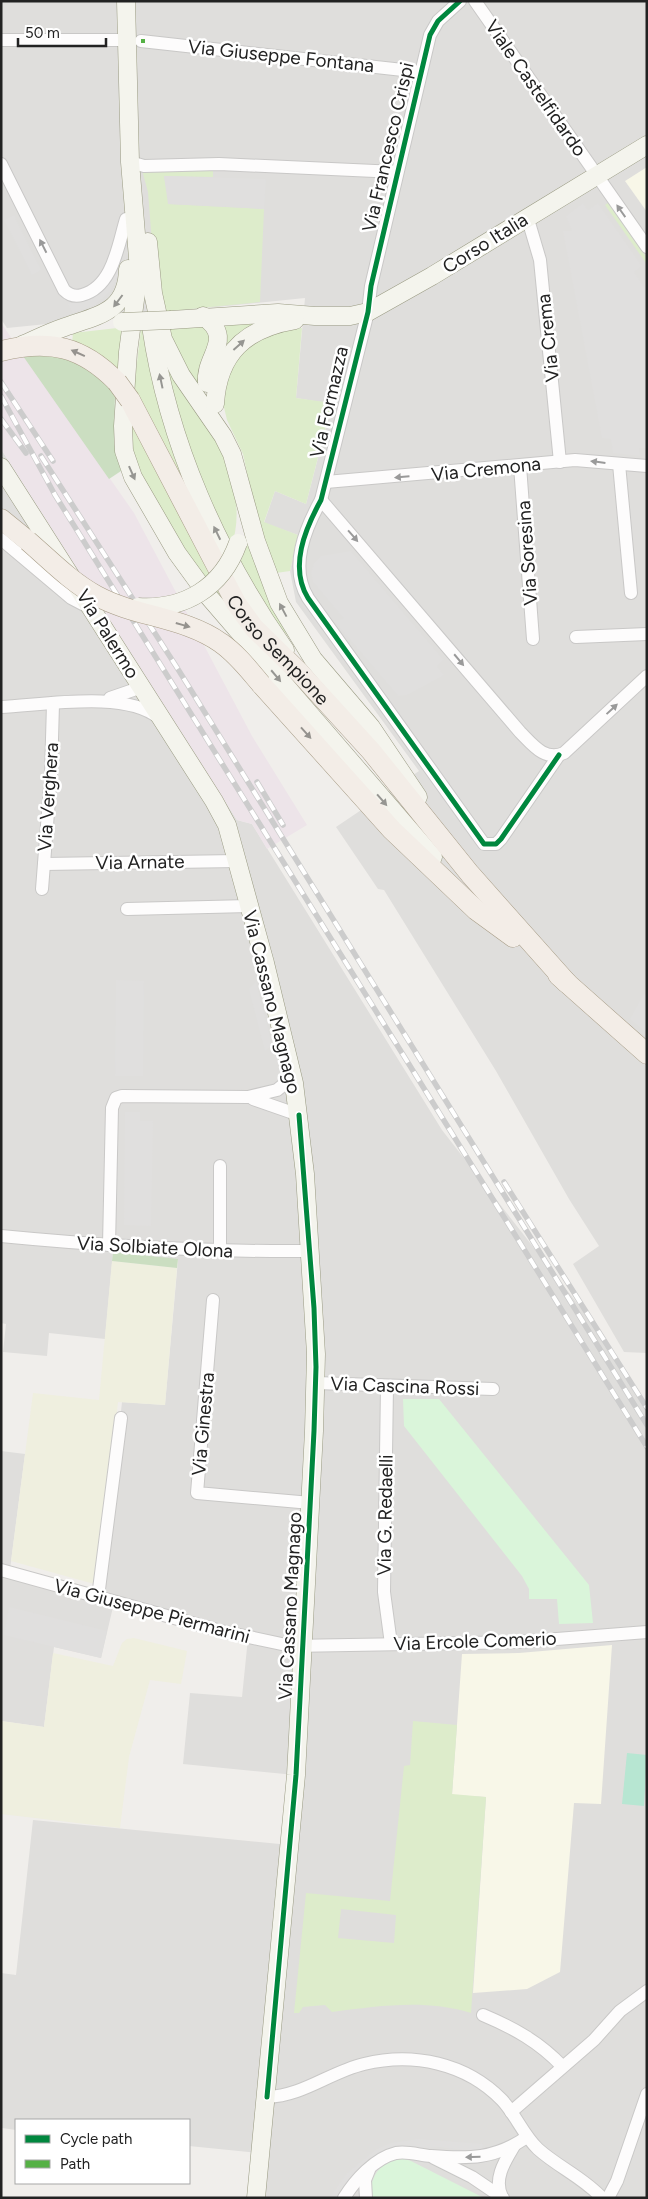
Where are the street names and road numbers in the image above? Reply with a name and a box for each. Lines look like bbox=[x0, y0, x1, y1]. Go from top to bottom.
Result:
street label: Viale Castelfidardo bbox=[480, 15, 592, 161]
street label: Via Giuseppe Fontana bbox=[187, 35, 375, 77]
street label: Via Francesco Crispi bbox=[357, 60, 419, 234]
street label: Corso Italia bbox=[438, 208, 532, 278]
street label: Via Crema bbox=[532, 293, 564, 383]
street label: Via Formazza bbox=[305, 344, 353, 460]
street label: Via Cremona bbox=[430, 452, 542, 486]
street label: Via Soresina bbox=[512, 500, 542, 606]
street label: Via Palermo bbox=[72, 585, 144, 683]
street label: Corso Sempione bbox=[222, 591, 335, 709]
street label: Via Verghera bbox=[33, 742, 63, 852]
street label: Via Arnate bbox=[95, 850, 185, 874]
street label: Via Cassano Magnago bbox=[238, 908, 306, 1096]
street label: Via Solbiate Olona bbox=[76, 1231, 234, 1263]
street label: Via Ginestra bbox=[187, 1371, 219, 1477]
street label: Via Cascina Rossi bbox=[330, 1372, 480, 1400]
street label: Via G. Redaelli bbox=[372, 1454, 398, 1576]
street label: Via Cassano Magnago bbox=[274, 1511, 306, 1701]
street label: Via Giuseppe Piermarini bbox=[51, 1574, 253, 1648]
street label: Via Ercole Comerio bbox=[393, 1627, 557, 1655]

